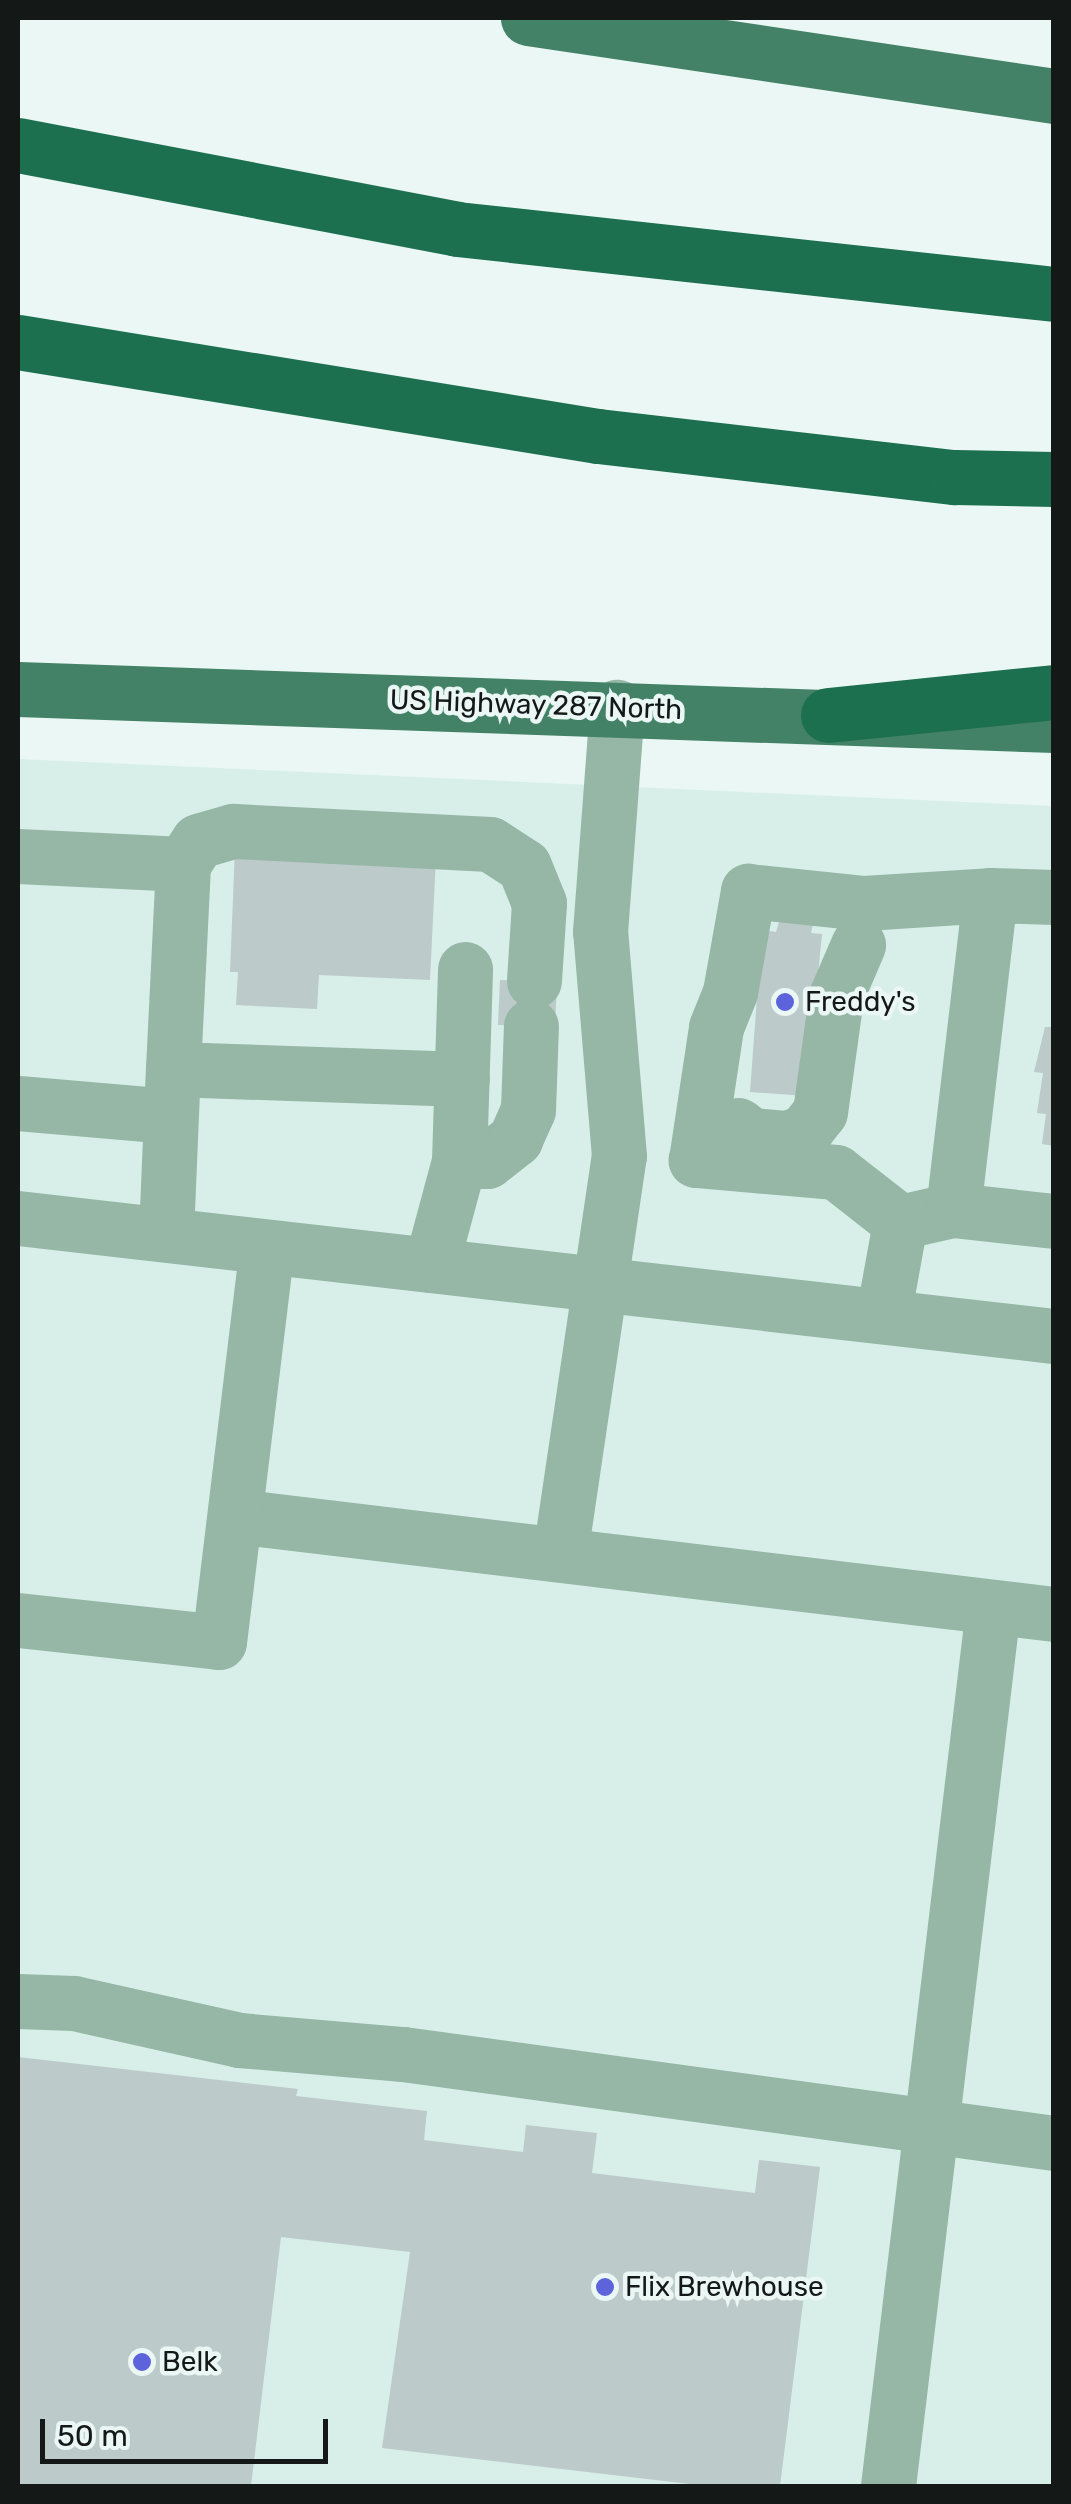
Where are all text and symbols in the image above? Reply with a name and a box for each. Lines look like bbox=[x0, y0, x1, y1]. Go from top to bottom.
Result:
street label: US Highway 287 North bbox=[389, 683, 683, 727]
place label: Freddy's bbox=[805, 985, 916, 1019]
marker: Freddy's bbox=[774, 991, 796, 1013]
place label: Flix Brewhouse bbox=[625, 2270, 824, 2304]
marker: Flix Brewhouse bbox=[594, 2276, 616, 2298]
place label: Belk bbox=[162, 2345, 218, 2379]
marker: Belk bbox=[131, 2351, 153, 2373]
scale bar bbox=[45, 2399, 332, 2461]
text: 50 m bbox=[57, 2418, 128, 2454]

